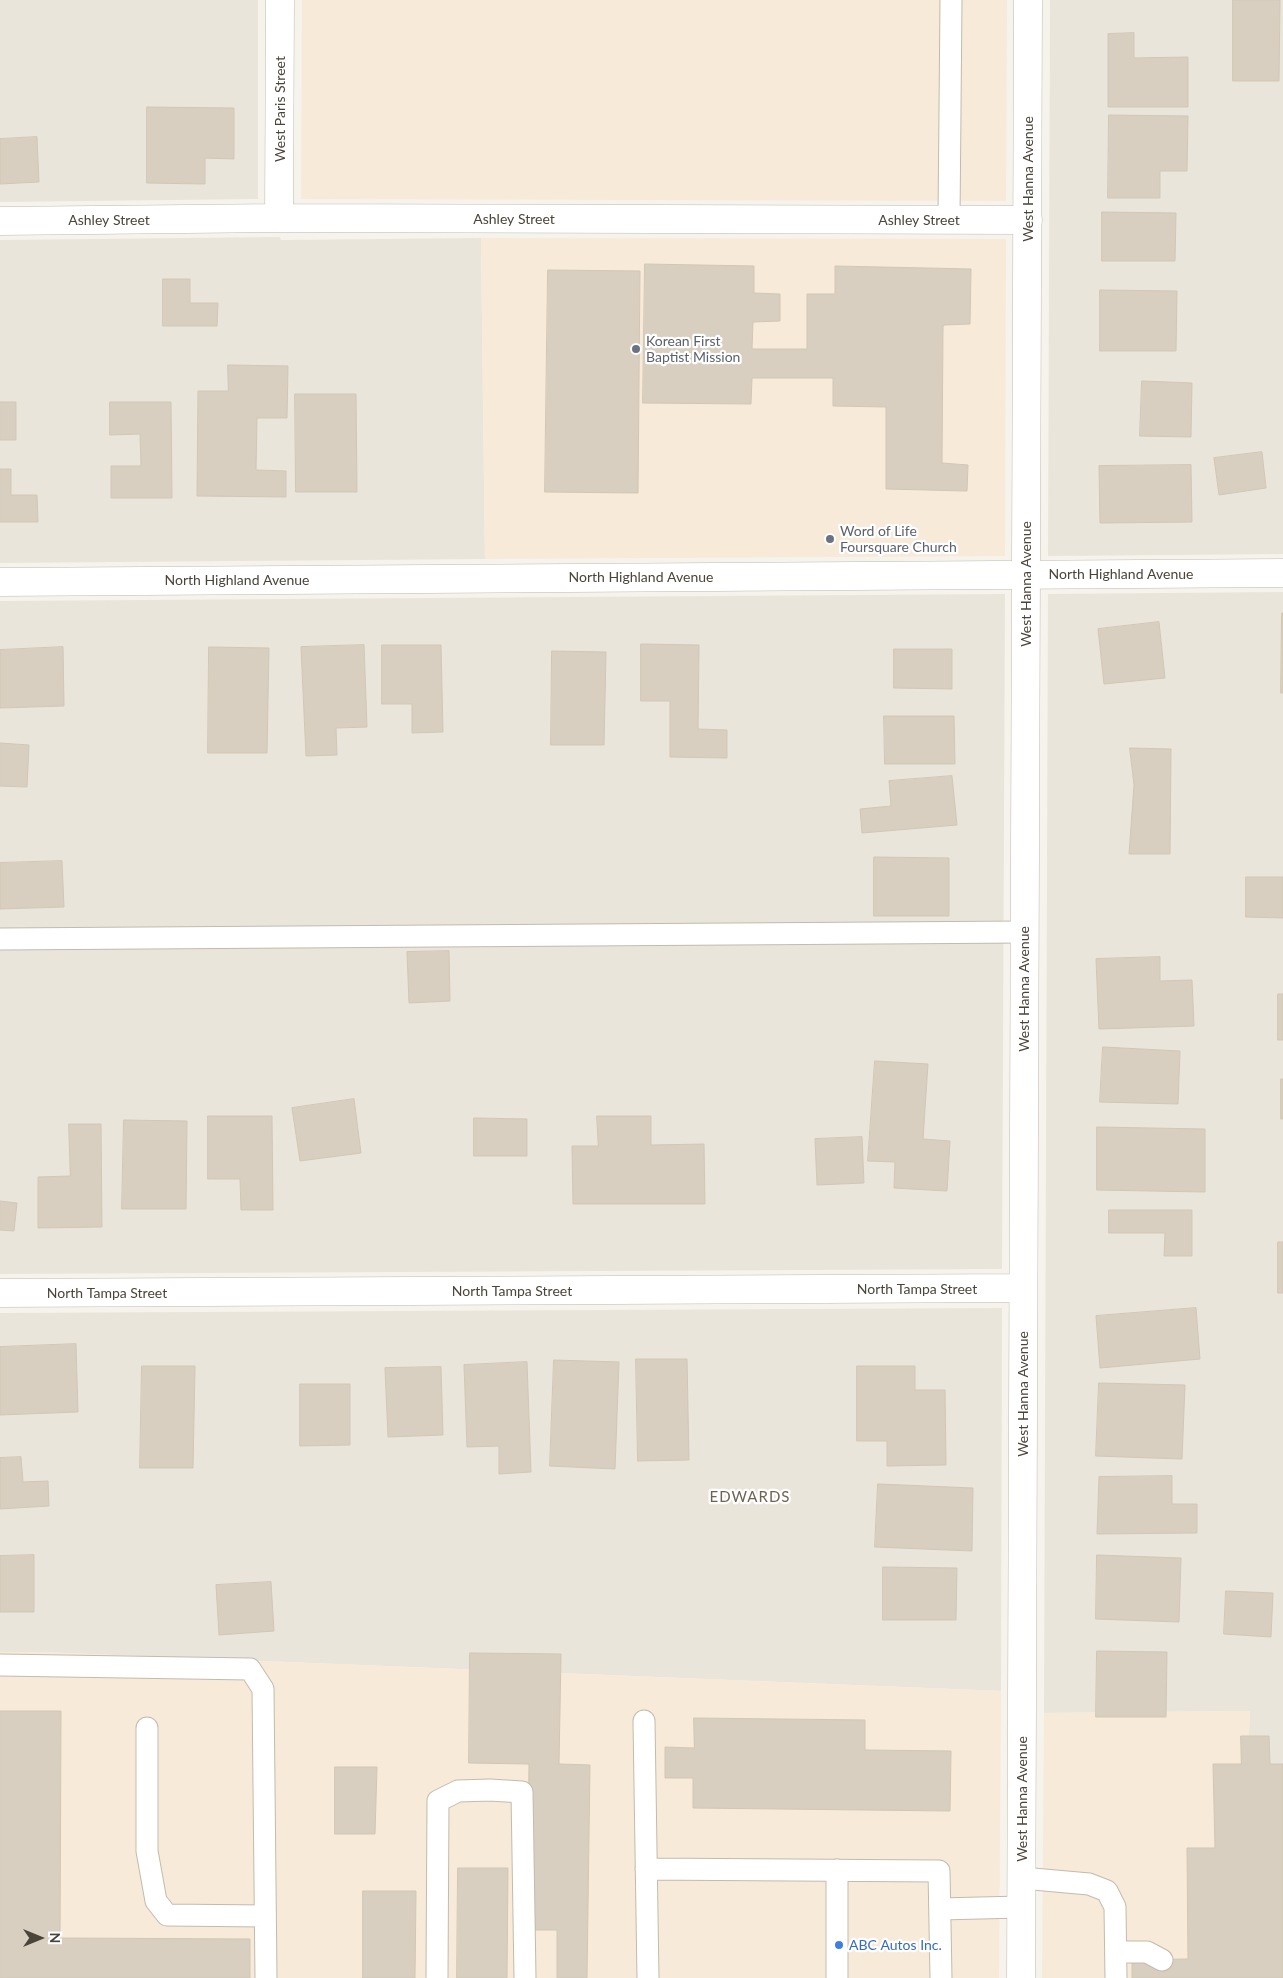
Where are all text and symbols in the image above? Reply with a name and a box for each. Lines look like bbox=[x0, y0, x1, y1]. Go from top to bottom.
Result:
street label: West Paris Street bbox=[272, 56, 288, 162]
street label: West Hanna Avenue bbox=[1020, 116, 1036, 242]
street label: Ashley Street bbox=[473, 211, 555, 227]
street label: Ashley Street bbox=[68, 212, 150, 228]
street label: Ashley Street bbox=[878, 212, 960, 228]
place label: Korean First Baptist Mission bbox=[646, 333, 740, 366]
marker: Korean First Baptist Mission bbox=[630, 343, 642, 355]
street label: West Hanna Avenue bbox=[1018, 521, 1034, 647]
place label: Word of Life Foursquare Church bbox=[840, 523, 957, 556]
marker: Word of Life Foursquare Church bbox=[824, 533, 836, 545]
street label: North Highland Avenue bbox=[1049, 566, 1193, 582]
street label: North Highland Avenue bbox=[569, 569, 713, 585]
street label: North Highland Avenue bbox=[165, 572, 309, 588]
street label: West Hanna Avenue bbox=[1016, 926, 1032, 1052]
street label: North Tampa Street bbox=[857, 1281, 977, 1297]
street label: North Tampa Street bbox=[452, 1283, 572, 1299]
street label: North Tampa Street bbox=[47, 1285, 167, 1301]
street label: West Hanna Avenue bbox=[1015, 1331, 1031, 1457]
district label: EDWARDS bbox=[709, 1488, 791, 1506]
street label: West Hanna Avenue bbox=[1014, 1736, 1030, 1862]
north arrow bbox=[15, 1913, 65, 1963]
text: N bbox=[47, 1933, 64, 1943]
place label: ABC Autos Inc. bbox=[849, 1937, 942, 1953]
marker: ABC Autos Inc. bbox=[833, 1939, 845, 1951]

